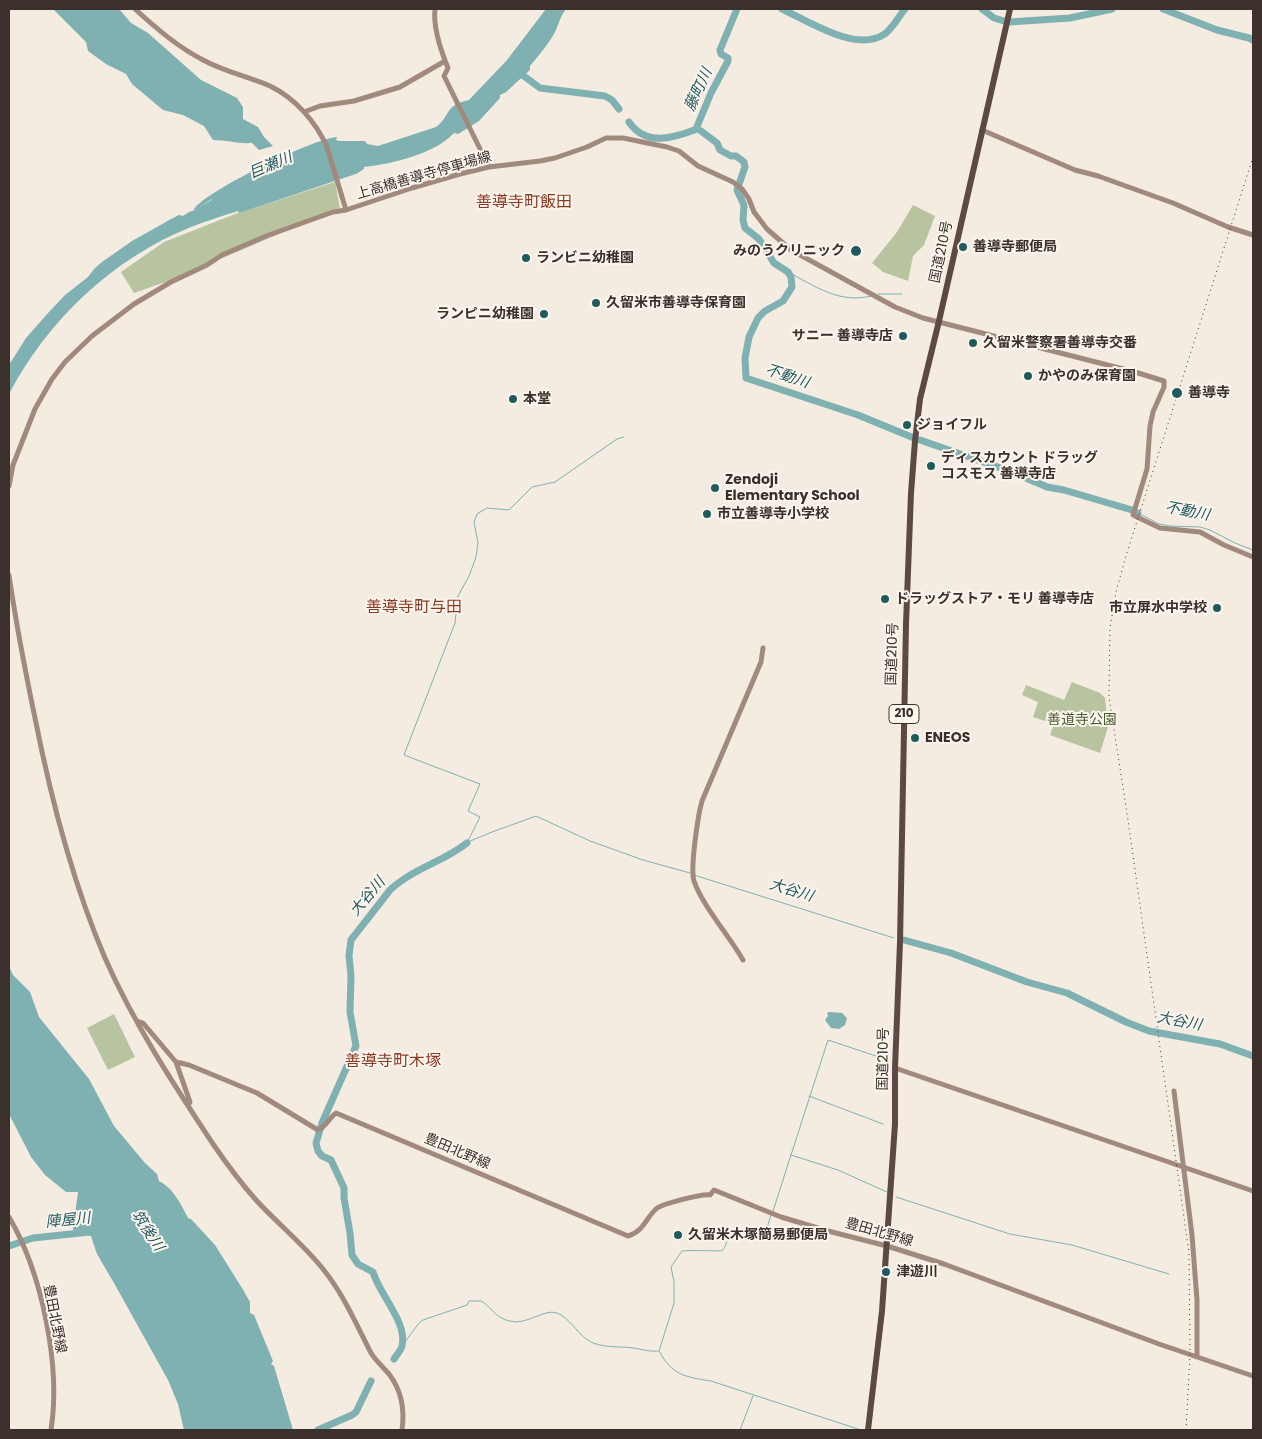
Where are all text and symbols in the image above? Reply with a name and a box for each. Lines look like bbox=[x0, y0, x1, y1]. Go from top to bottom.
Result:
water label: 藤町川 bbox=[681, 66, 717, 114]
water label: 巨瀬川 bbox=[247, 149, 295, 183]
street label: 上高橋善導寺停車場線 bbox=[354, 149, 494, 203]
district label: 善導寺町飯田 bbox=[476, 193, 572, 213]
street label: 国道210号 bbox=[927, 219, 957, 285]
place label: 善導寺郵便局 bbox=[973, 239, 1057, 255]
marker: 善導寺郵便局 bbox=[957, 241, 969, 253]
place label: みのうクリニック bbox=[733, 243, 845, 259]
marker: みのうクリニック bbox=[849, 244, 863, 258]
place label: ランビニ幼稚園 bbox=[536, 250, 634, 266]
marker: ランビニ幼稚園 bbox=[520, 252, 532, 264]
place label: 久留米市善導寺保育園 bbox=[606, 295, 746, 311]
marker: 久留米市善導寺保育園 bbox=[590, 297, 602, 309]
place label: ランピニ幼稚園 bbox=[436, 306, 534, 322]
marker: ランピニ幼稚園 bbox=[538, 308, 550, 320]
place label: サニー 善導寺店 bbox=[792, 328, 893, 344]
marker: サニー 善導寺店 bbox=[897, 330, 909, 342]
place label: 久留米警察署善導寺交番 bbox=[983, 335, 1137, 351]
marker: 久留米警察署善導寺交番 bbox=[967, 337, 979, 349]
water label: 不動川 bbox=[763, 361, 811, 393]
place label: かやのみ保育園 bbox=[1038, 368, 1136, 384]
marker: かやのみ保育園 bbox=[1022, 370, 1034, 382]
place label: 善導寺 bbox=[1188, 385, 1230, 401]
marker: 善導寺 bbox=[1170, 386, 1184, 400]
place label: 本堂 bbox=[523, 391, 551, 407]
marker: 本堂 bbox=[507, 393, 519, 405]
place label: ジョイフル bbox=[917, 417, 987, 433]
marker: ジョイフル bbox=[901, 419, 913, 431]
place label: ディスカウント ドラッグ コスモス 善導寺店 bbox=[941, 450, 1098, 482]
marker: ディスカウント ドラッグ コスモス 善導寺店 bbox=[925, 460, 937, 472]
place label: Zendoji Elementary School bbox=[725, 472, 860, 504]
marker: Zendoji Elementary School bbox=[709, 482, 721, 494]
water label: 不動川 bbox=[1163, 499, 1211, 525]
place label: 市立善導寺小学校 bbox=[717, 506, 829, 522]
marker: 市立善導寺小学校 bbox=[701, 508, 713, 520]
place label: ドラッグストア・モリ 善導寺店 bbox=[895, 591, 1094, 607]
marker: ドラッグストア・モリ 善導寺店 bbox=[879, 593, 891, 605]
district label: 善導寺町与田 bbox=[366, 598, 462, 618]
place label: 市立屏水中学校 bbox=[1109, 600, 1207, 616]
marker: 市立屏水中学校 bbox=[1211, 602, 1223, 614]
street label: 国道210号 bbox=[884, 622, 902, 686]
road number: 210 bbox=[889, 704, 919, 724]
park label: 善道寺公園 bbox=[1047, 712, 1117, 728]
place label: ENEOS bbox=[925, 730, 970, 746]
marker: ENEOS bbox=[909, 732, 921, 744]
water label: 大谷川 bbox=[347, 874, 389, 920]
water label: 大谷川 bbox=[767, 876, 815, 906]
water label: 大谷川 bbox=[1155, 1009, 1203, 1035]
street label: 国道210号 bbox=[875, 1027, 893, 1091]
district label: 善導寺町木塚 bbox=[345, 1052, 441, 1072]
street label: 豊田北野線 bbox=[422, 1131, 492, 1173]
water label: 筑後川 bbox=[127, 1207, 167, 1255]
water label: 陣屋川 bbox=[45, 1210, 91, 1232]
street label: 豊田北野線 bbox=[843, 1215, 915, 1251]
place label: 久留米木塚簡易郵便局 bbox=[688, 1227, 828, 1243]
marker: 久留米木塚簡易郵便局 bbox=[672, 1229, 684, 1241]
place label: 津遊川 bbox=[896, 1264, 938, 1280]
marker: 津遊川 bbox=[880, 1266, 892, 1278]
street label: 豊田北野線 bbox=[39, 1283, 69, 1355]

